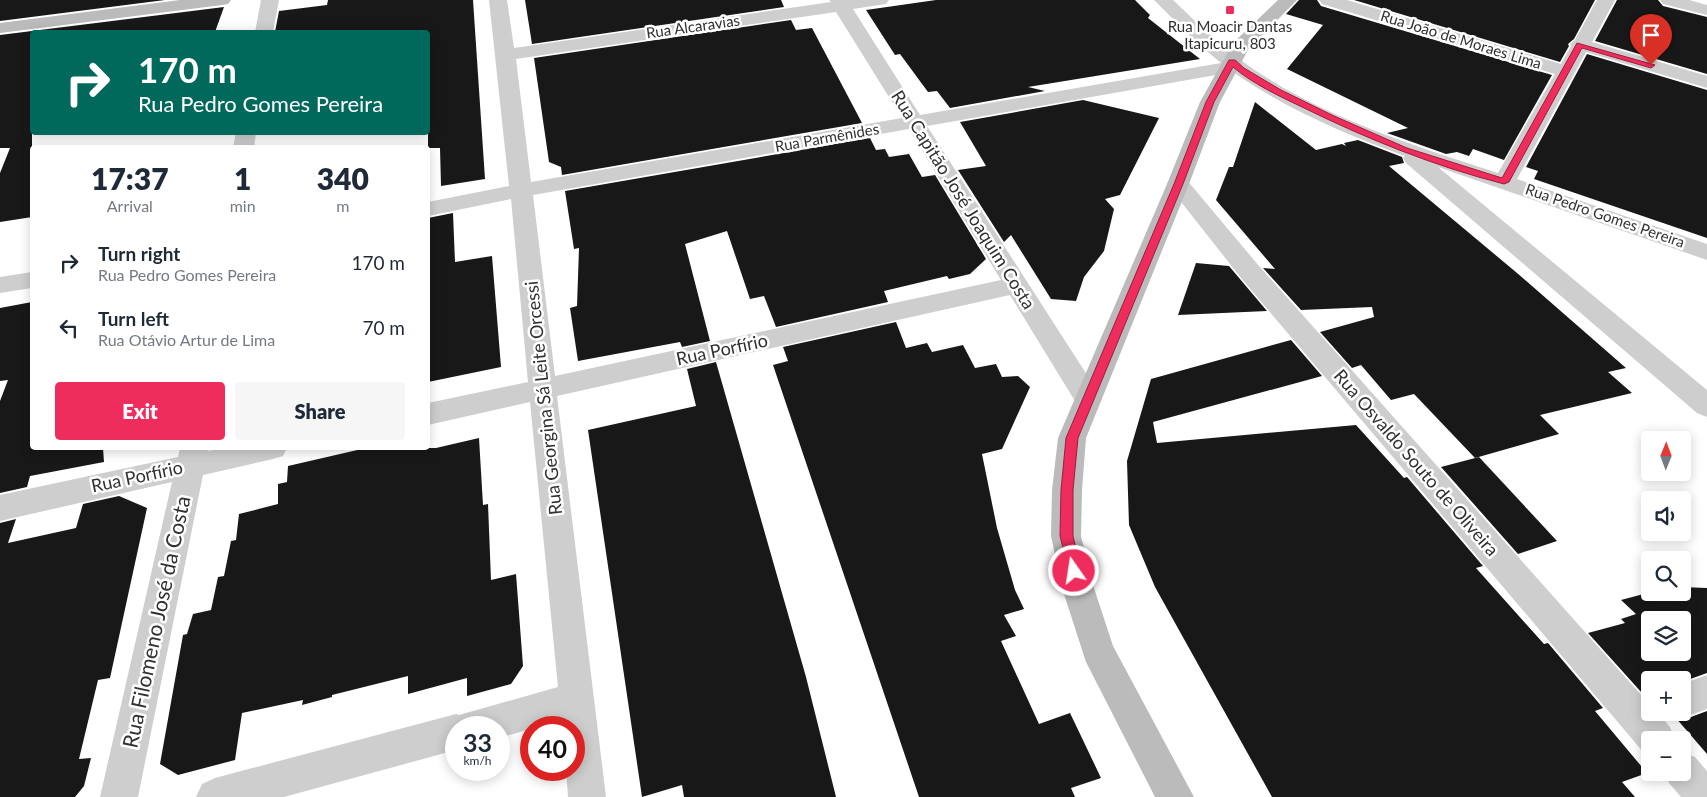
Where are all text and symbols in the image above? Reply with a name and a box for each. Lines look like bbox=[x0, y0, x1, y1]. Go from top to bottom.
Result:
marker: Rua Moacir Dantas Itapicuru, 803 bbox=[1224, 4, 1236, 16]
street label: Rua João de Moraes Lima bbox=[1379, 6, 1544, 72]
street label: Rua Alcaravias bbox=[645, 11, 741, 41]
pin bbox=[1630, 14, 1672, 65]
place label: Rua Moacir Dantas Itapicuru, 803 bbox=[1168, 17, 1292, 52]
icon: arrive bbox=[1637, 21, 1665, 49]
text: 170 m bbox=[138, 48, 237, 90]
icon: right bbox=[55, 50, 120, 115]
street label: Rua Capitão José Joaquim Costa bbox=[887, 86, 1040, 313]
text: Rua Pedro Gomes Pereira bbox=[138, 90, 383, 117]
street label: Rua Parmênides bbox=[773, 119, 880, 155]
text: 17:37 bbox=[91, 160, 169, 196]
text: 1 bbox=[234, 160, 251, 196]
text: 340 bbox=[317, 160, 369, 196]
street label: Rua Pedro Gomes Pereira bbox=[1523, 179, 1687, 251]
text: Arrival bbox=[107, 196, 153, 215]
text: min bbox=[230, 196, 256, 215]
text: m bbox=[336, 196, 349, 215]
text: Turn right bbox=[98, 242, 180, 265]
icon: right bbox=[55, 249, 83, 277]
text: 170 m bbox=[351, 251, 405, 274]
text: Rua Pedro Gomes Pereira bbox=[98, 265, 276, 284]
street label: Rua Georgina Sá Leite Orcessi bbox=[520, 280, 566, 516]
text: Turn left bbox=[98, 307, 169, 330]
icon: left bbox=[55, 314, 83, 342]
text: 70 m bbox=[362, 316, 405, 339]
street label: Rua Porfírio bbox=[674, 329, 770, 369]
text: Rua Otávio Artur de Lima bbox=[98, 330, 275, 349]
street label: Rua Osvaldo Souto de Oliveira bbox=[1330, 365, 1504, 560]
button: Exit bbox=[55, 382, 225, 440]
button: Share bbox=[235, 382, 405, 440]
north arrow bbox=[1641, 431, 1691, 481]
map controls bbox=[1641, 431, 1691, 781]
street label: Rua Porfírio bbox=[89, 456, 185, 496]
button: sound bbox=[1641, 491, 1691, 541]
street label: Rua Filomeno José da Costa bbox=[117, 493, 194, 750]
position arrow bbox=[1047, 544, 1099, 596]
button: search bbox=[1641, 551, 1691, 601]
button: layers bbox=[1641, 611, 1691, 661]
button: + bbox=[1641, 671, 1691, 721]
speed limit sign: 40 bbox=[520, 716, 585, 781]
text: 33 bbox=[463, 727, 492, 757]
button: − bbox=[1641, 731, 1691, 781]
text: km/h bbox=[463, 753, 492, 768]

